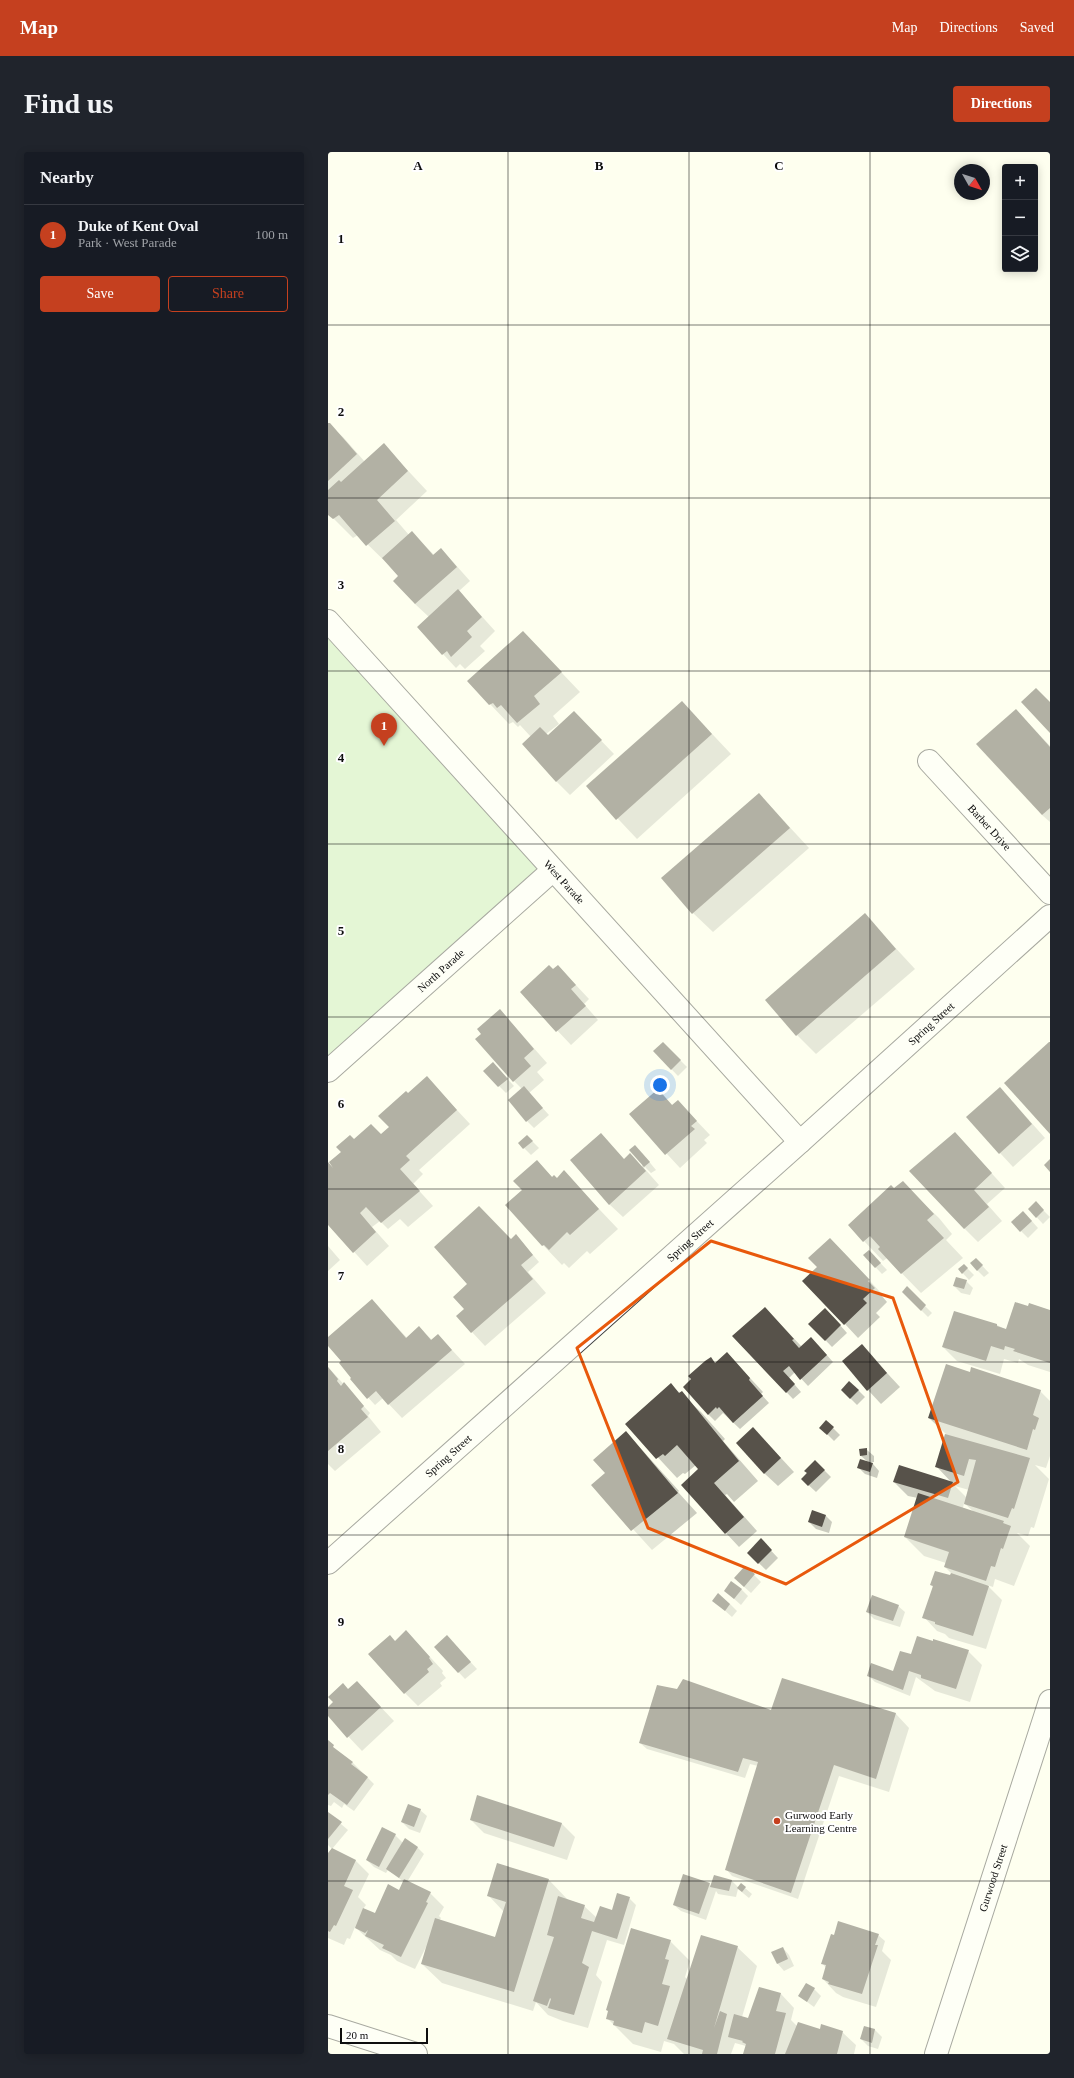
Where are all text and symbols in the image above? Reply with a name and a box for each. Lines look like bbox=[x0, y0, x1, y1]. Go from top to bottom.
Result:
text: Map bbox=[20, 17, 58, 38]
text: Map bbox=[892, 20, 917, 35]
text: Directions bbox=[939, 20, 998, 35]
text: Saved bbox=[1020, 20, 1054, 35]
button: Directions bbox=[953, 86, 1050, 122]
text: Find us bbox=[24, 88, 114, 119]
text: A bbox=[413, 158, 423, 173]
text: B bbox=[595, 158, 604, 173]
text: C bbox=[774, 158, 784, 173]
north arrow bbox=[954, 164, 990, 200]
map controls bbox=[1002, 164, 1038, 272]
button: + bbox=[1002, 164, 1038, 200]
text: Nearby bbox=[40, 168, 94, 187]
button: − bbox=[1002, 200, 1038, 236]
text: Duke of Kent Oval bbox=[78, 218, 198, 234]
text: 1 bbox=[50, 227, 56, 242]
text: 100 m bbox=[255, 227, 288, 242]
text: 1 bbox=[338, 231, 344, 246]
text: Park · West Parade bbox=[78, 235, 177, 250]
button: layers bbox=[1002, 236, 1038, 272]
button: Save bbox=[40, 276, 160, 312]
button: Share bbox=[168, 276, 288, 312]
text: 2 bbox=[338, 404, 344, 419]
text: 3 bbox=[338, 577, 345, 592]
pin: 1 bbox=[371, 713, 397, 746]
text: 4 bbox=[338, 750, 345, 765]
street label: Barber Drive bbox=[966, 802, 1014, 853]
street label: West Parade bbox=[542, 858, 587, 906]
text: 5 bbox=[338, 923, 345, 938]
street label: North Parade bbox=[415, 946, 466, 994]
street label: Spring Street bbox=[905, 1000, 956, 1047]
your location bbox=[650, 1075, 670, 1095]
text: 6 bbox=[338, 1096, 345, 1111]
street label: Spring Street bbox=[664, 1216, 716, 1264]
text: 7 bbox=[338, 1268, 345, 1283]
street label: Spring Street bbox=[423, 1432, 474, 1480]
text: 8 bbox=[338, 1441, 345, 1456]
text: 9 bbox=[338, 1614, 345, 1629]
place label: Gurwood Early Learning Centre bbox=[785, 1809, 857, 1834]
marker: Gurwood Early Learning Centre bbox=[772, 1816, 782, 1826]
street label: Gurwood Street bbox=[976, 1843, 1009, 1913]
scale bar bbox=[340, 2026, 428, 2045]
text: 20 m bbox=[346, 2029, 368, 2041]

